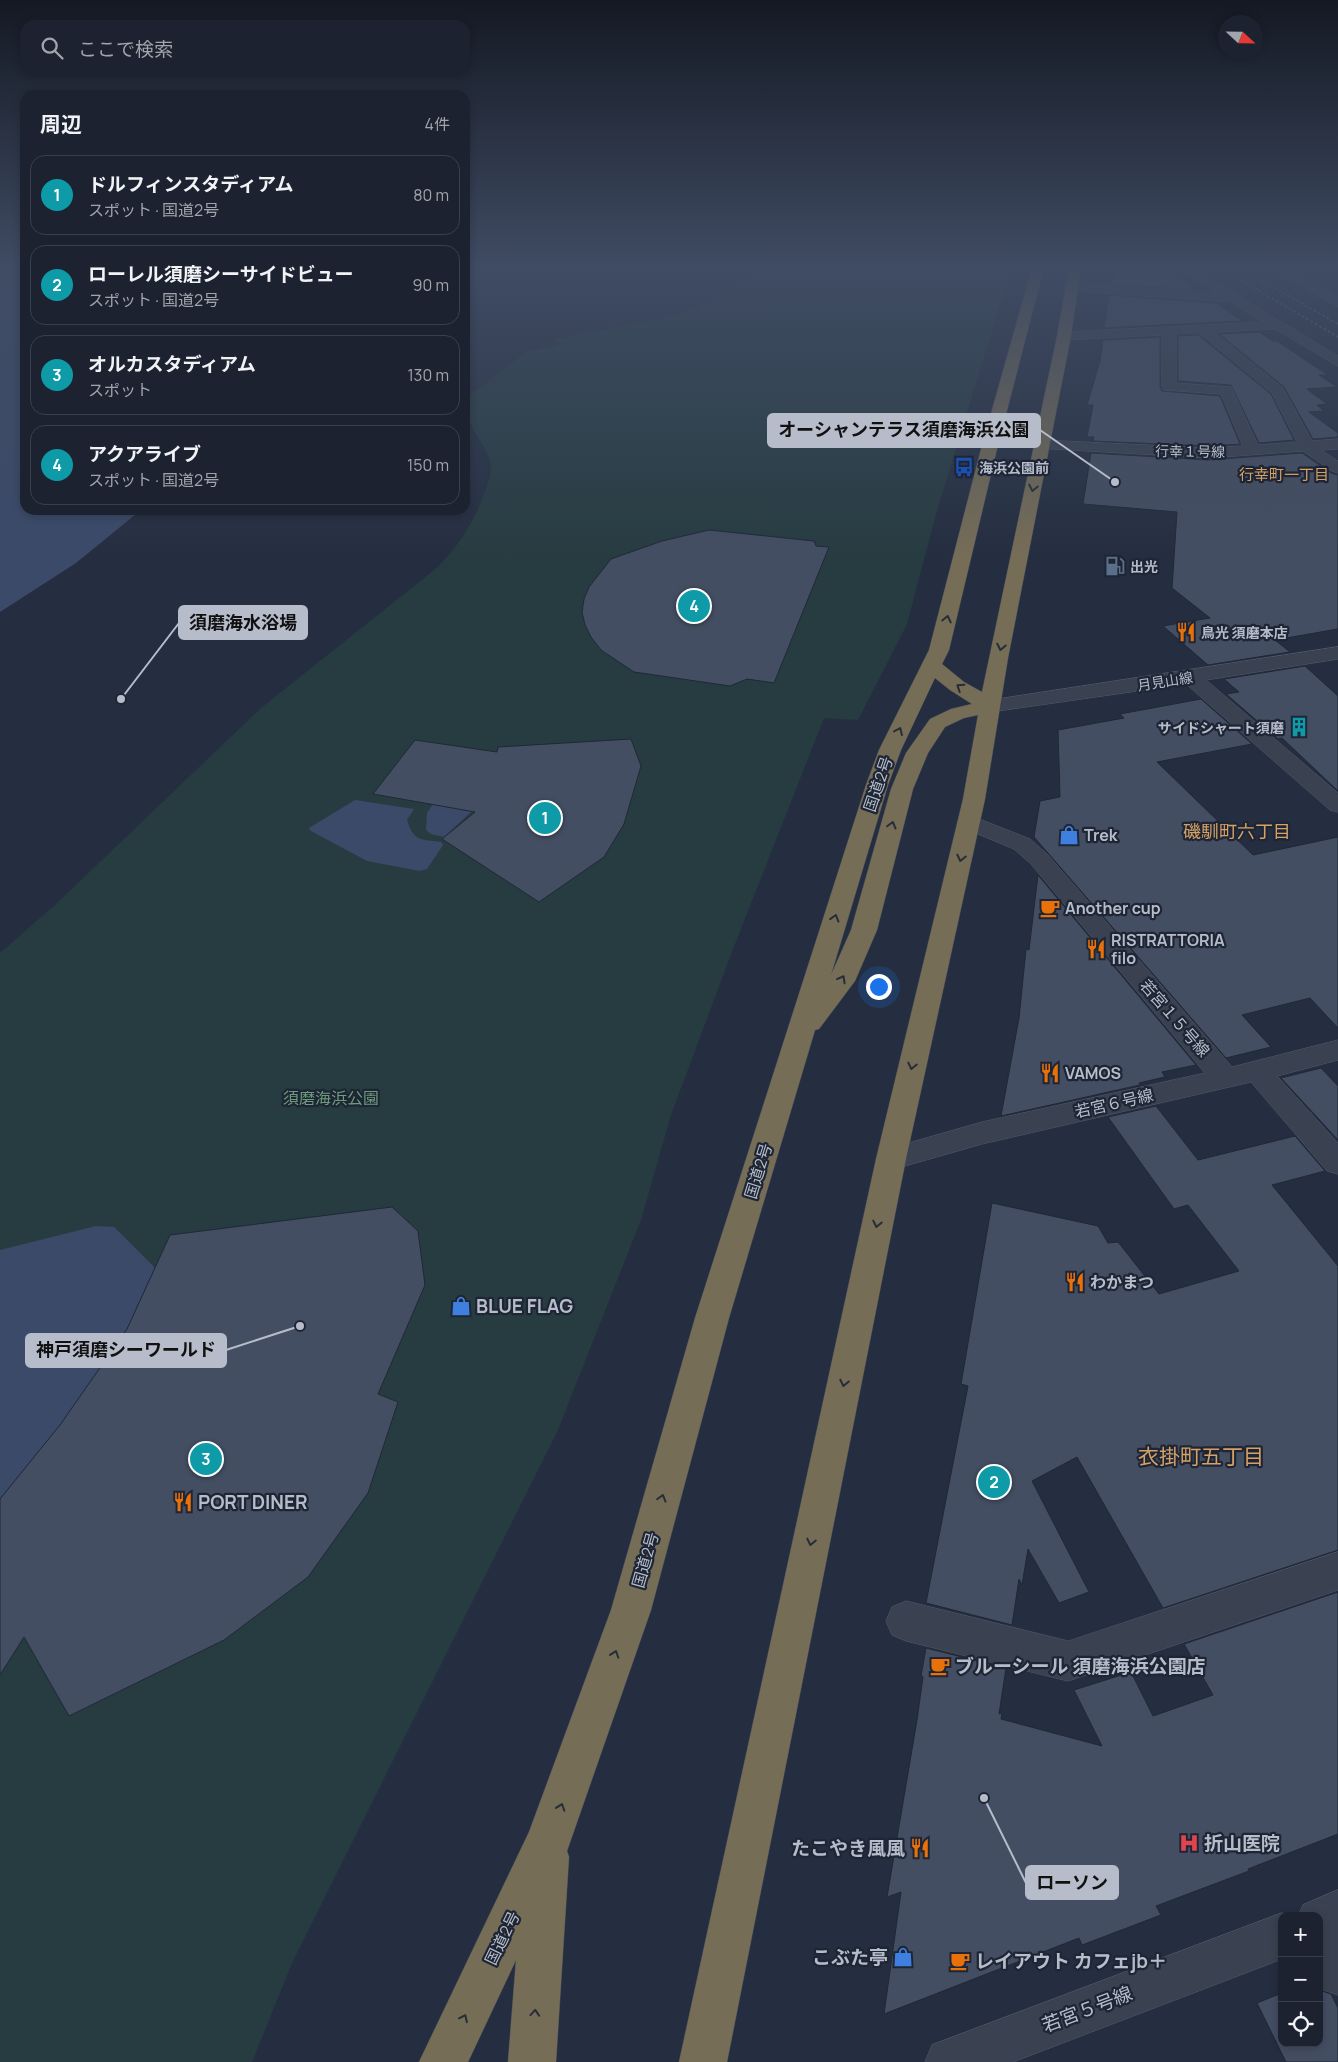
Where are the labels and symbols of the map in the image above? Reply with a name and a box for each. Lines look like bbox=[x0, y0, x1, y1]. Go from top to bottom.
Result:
north arrow bbox=[1218, 15, 1263, 60]
callout: オーシャンテラス須磨海浜公園 bbox=[768, 414, 1040, 447]
text: オーシャンテラス須磨海浜公園 bbox=[778, 417, 1030, 441]
street label: 行幸１号線 bbox=[1155, 441, 1225, 461]
bus stop icon: 海浜公園前 bbox=[953, 456, 975, 478]
place label: 海浜公園前 bbox=[979, 458, 1049, 477]
district label: 行幸町一丁目 bbox=[1239, 464, 1329, 485]
one-way arrow bbox=[1028, 483, 1039, 492]
fuel station icon: 出光 bbox=[1104, 555, 1126, 577]
place label: 出光 bbox=[1130, 557, 1158, 576]
pin: 4 bbox=[678, 587, 710, 625]
callout: 須磨海水浴場 bbox=[179, 606, 307, 639]
text: 須磨海水浴場 bbox=[189, 610, 297, 634]
one-way arrow bbox=[941, 615, 952, 624]
restaurant icon: 鳥光 須磨本店 bbox=[1175, 621, 1197, 643]
place label: 鳥光 須磨本店 bbox=[1201, 623, 1288, 642]
one-way arrow bbox=[996, 643, 1006, 651]
street label: 月見山線 bbox=[1136, 667, 1194, 695]
one-way arrow bbox=[956, 684, 966, 693]
building icon: サイドシャート須磨 bbox=[1288, 716, 1310, 738]
place label: サイドシャート須磨 bbox=[1158, 718, 1284, 737]
one-way arrow bbox=[893, 727, 904, 736]
street label: 国道2号 bbox=[858, 753, 898, 815]
pin: 1 bbox=[529, 799, 561, 837]
district label: 磯馴町六丁目 bbox=[1183, 819, 1291, 843]
one-way arrow bbox=[886, 821, 897, 830]
shop icon: Trek bbox=[1058, 824, 1080, 846]
place label: Trek bbox=[1084, 824, 1118, 846]
one-way arrow bbox=[956, 854, 967, 863]
cafe icon: Another cup bbox=[1039, 897, 1061, 919]
place label: Another cup bbox=[1065, 897, 1161, 919]
one-way arrow bbox=[830, 914, 840, 922]
place label: RISTRATTORIA filo bbox=[1111, 929, 1225, 969]
restaurant icon: RISTRATTORIA filo bbox=[1085, 938, 1107, 960]
your location bbox=[866, 974, 892, 1000]
street label: 若宮１５号線 bbox=[1135, 975, 1215, 1061]
one-way arrow bbox=[836, 976, 846, 985]
one-way arrow bbox=[907, 1061, 918, 1070]
restaurant icon: VAMOS bbox=[1039, 1062, 1061, 1084]
place label: VAMOS bbox=[1065, 1062, 1121, 1084]
street label: 若宮６号線 bbox=[1073, 1083, 1155, 1123]
park label: 須磨海浜公園 bbox=[283, 1087, 379, 1109]
street label: 国道2号 bbox=[739, 1140, 777, 1202]
one-way arrow bbox=[872, 1220, 883, 1229]
restaurant icon: わかまつ bbox=[1064, 1271, 1086, 1293]
place label: わかまつ bbox=[1090, 1271, 1154, 1293]
place label: BLUE FLAG bbox=[476, 1293, 573, 1319]
shop icon: BLUE FLAG bbox=[450, 1295, 472, 1317]
callout: 神戸須磨シーワールド bbox=[26, 1334, 226, 1367]
text: 神戸須磨シーワールド bbox=[36, 1337, 216, 1361]
one-way arrow bbox=[839, 1379, 850, 1388]
pin: 3 bbox=[190, 1440, 222, 1478]
district label: 衣掛町五丁目 bbox=[1138, 1442, 1264, 1470]
pin: 2 bbox=[978, 1463, 1010, 1501]
place label: PORT DINER bbox=[198, 1489, 308, 1515]
restaurant icon: PORT DINER bbox=[172, 1491, 194, 1513]
one-way arrow bbox=[656, 1495, 666, 1503]
street label: 国道2号 bbox=[627, 1530, 663, 1590]
one-way arrow bbox=[806, 1538, 816, 1547]
one-way arrow bbox=[609, 1650, 619, 1659]
place label: ブルーシール 須磨海浜公園店 bbox=[955, 1653, 1205, 1679]
cafe icon: ブルーシール 須磨海浜公園店 bbox=[929, 1655, 951, 1677]
one-way arrow bbox=[555, 1803, 565, 1812]
place label: 折山医院 bbox=[1204, 1830, 1280, 1856]
hospital icon: 折山医院 bbox=[1178, 1832, 1200, 1854]
place label: たこやき風風 bbox=[791, 1835, 905, 1861]
restaurant icon: たこやき風風 bbox=[909, 1837, 931, 1859]
callout: ローソン bbox=[1026, 1866, 1118, 1899]
text: ローソン bbox=[1036, 1870, 1108, 1894]
street label: 国道2号 bbox=[480, 1908, 524, 1968]
place label: こぶた亭 bbox=[812, 1944, 888, 1970]
shop icon: こぶた亭 bbox=[892, 1946, 914, 1968]
place label: レイアウト カフェjb＋ bbox=[975, 1948, 1167, 1974]
cafe icon: レイアウト カフェjb＋ bbox=[949, 1950, 971, 1972]
street label: 若宮５号線 bbox=[1038, 1980, 1136, 2038]
one-way arrow bbox=[530, 2009, 541, 2017]
one-way arrow bbox=[458, 2014, 468, 2023]

